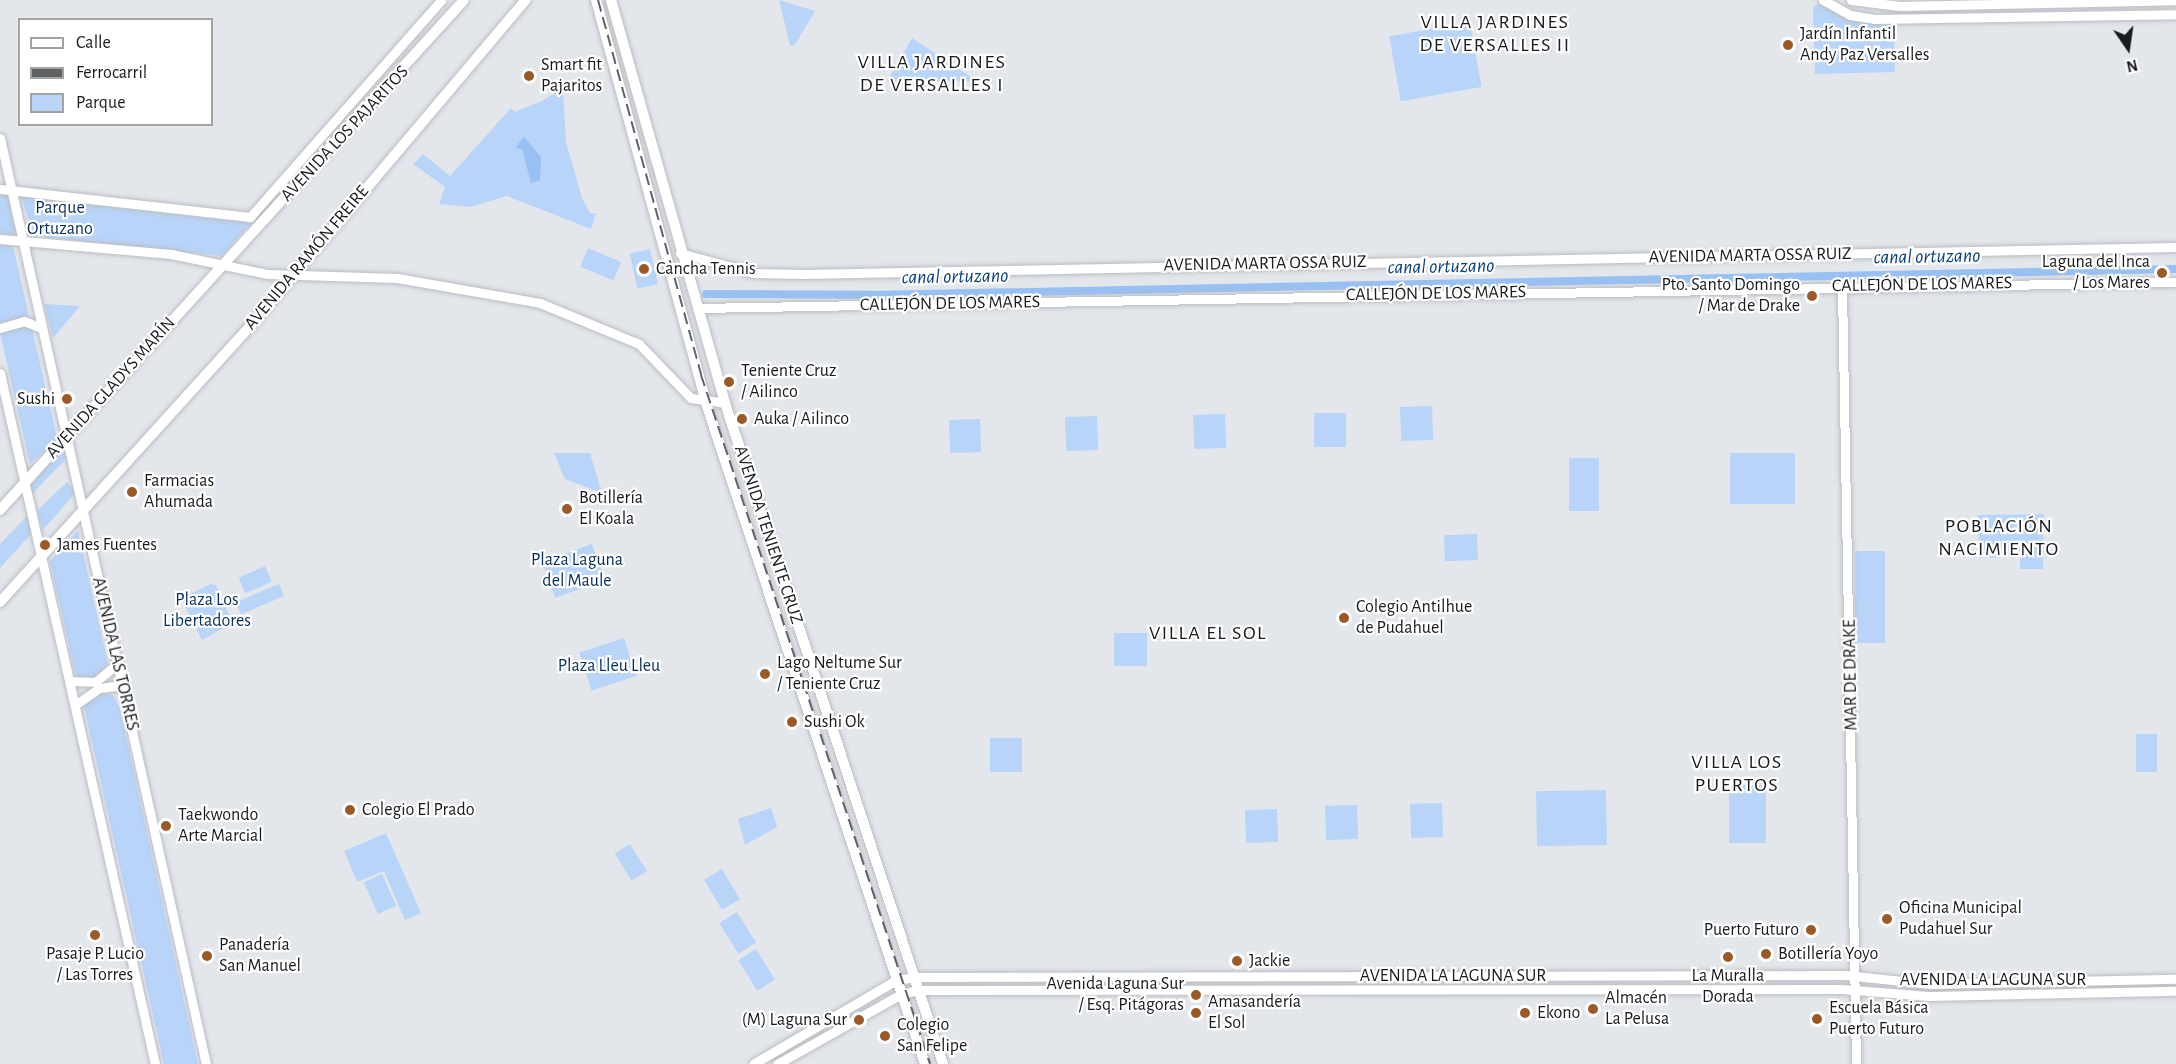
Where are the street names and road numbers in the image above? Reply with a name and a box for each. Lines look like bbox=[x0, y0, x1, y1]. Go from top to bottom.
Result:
street label: AVENIDA LOS PAJARITOS bbox=[276, 62, 414, 206]
street label: AVENIDA RAMÓN FREIRE bbox=[240, 181, 374, 335]
street label: AVENIDA MARTA OSSA RUIZ bbox=[1648, 243, 1852, 269]
street label: AVENIDA MARTA OSSA RUIZ bbox=[1163, 251, 1367, 277]
street label: CALLEJÓN DE LOS MARES bbox=[1832, 273, 2012, 297]
street label: CALLEJÓN DE LOS MARES bbox=[1346, 282, 1526, 306]
street label: CALLEJÓN DE LOS MARES bbox=[860, 292, 1040, 316]
street label: AVENIDA GLADYS MARÍN bbox=[42, 313, 180, 463]
street label: AVENIDA TENIENTE CRUZ bbox=[729, 443, 807, 627]
street label: AVENIDA LAS TORRES bbox=[87, 575, 143, 733]
street label: MAR DE DRAKE bbox=[1839, 619, 1863, 731]
street label: AVENIDA LA LAGUNA SUR bbox=[1360, 965, 1546, 987]
street label: AVENIDA LA LAGUNA SUR bbox=[1900, 969, 2086, 991]

